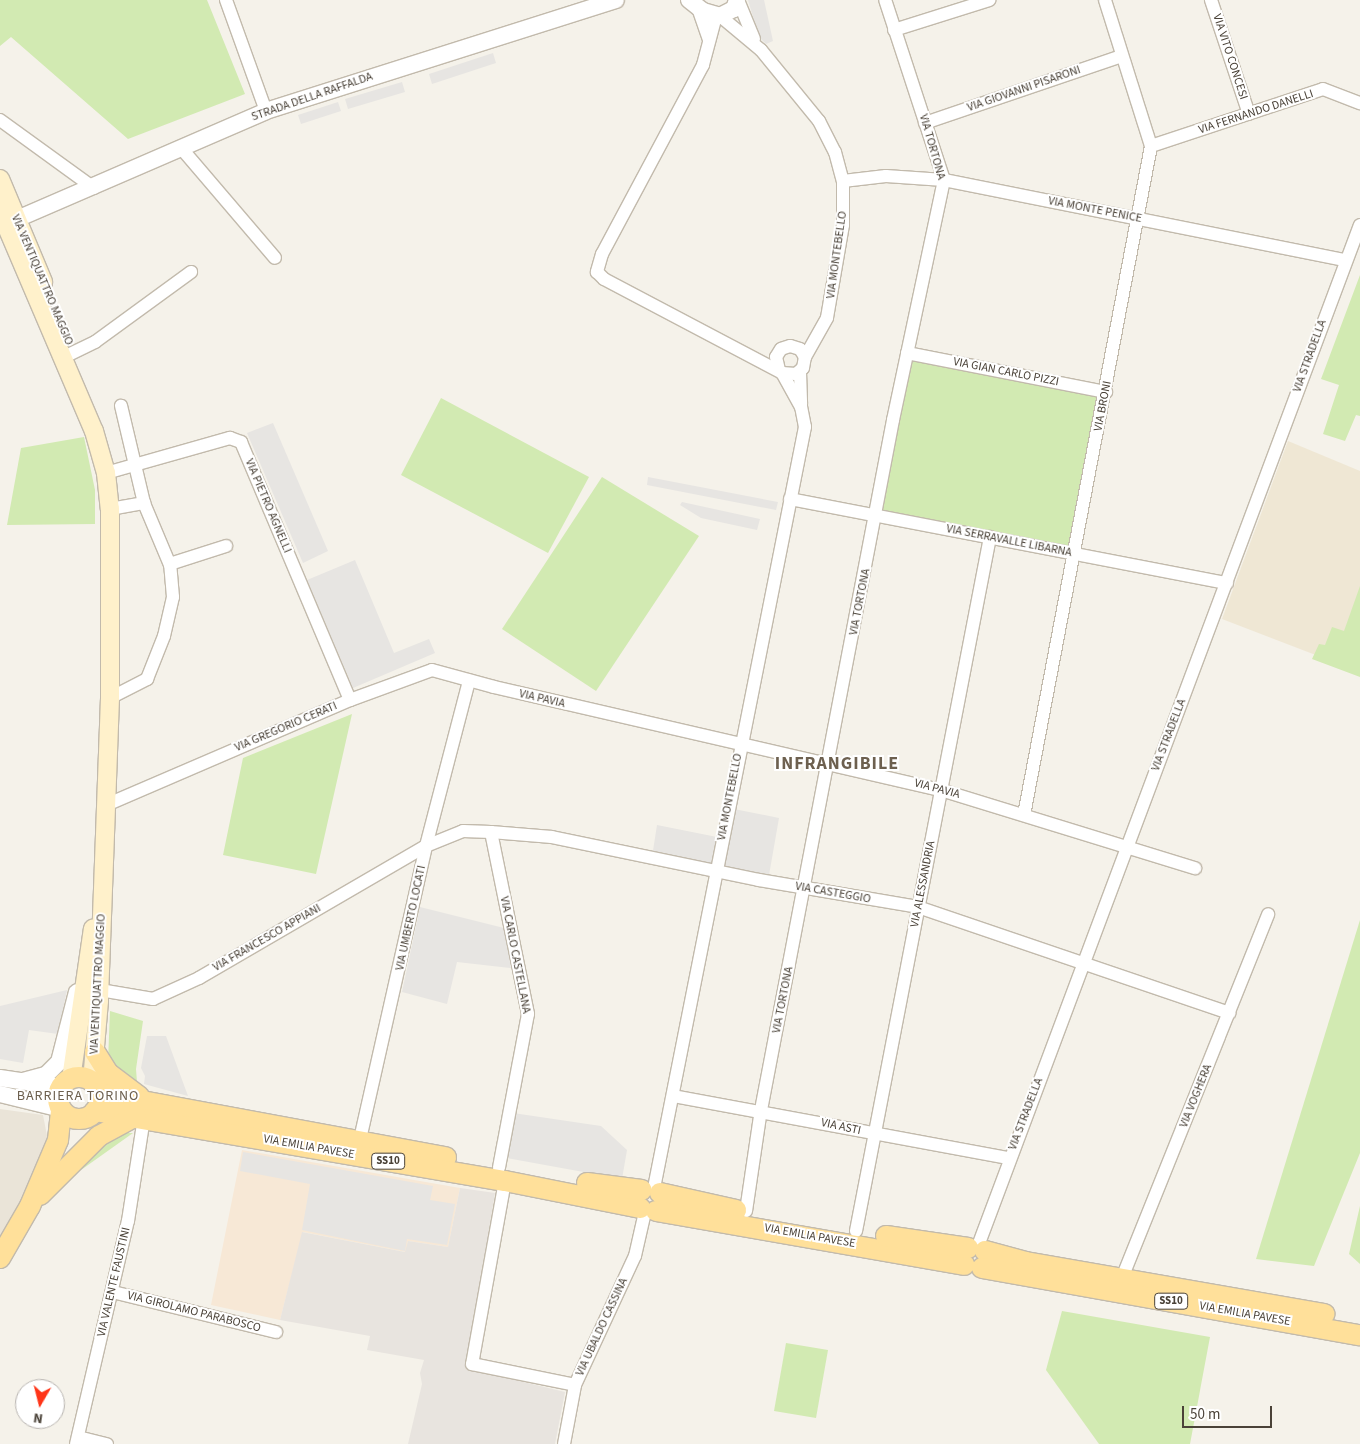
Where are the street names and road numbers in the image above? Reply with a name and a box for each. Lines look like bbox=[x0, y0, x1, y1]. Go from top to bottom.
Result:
street label: VIA VITO CONCESI bbox=[1209, 12, 1251, 102]
street label: VIA GIOVANNI PISARONI bbox=[965, 63, 1083, 115]
street label: STRADA DELLA RAFFALDA bbox=[250, 69, 374, 125]
street label: VIA FERNANDO DANELLI bbox=[1197, 87, 1315, 137]
street label: VIA TORTONA bbox=[916, 113, 948, 181]
street label: VIA MONTE PENICE bbox=[1047, 194, 1143, 226]
street label: VIA MONTEBELLO bbox=[824, 210, 850, 300]
street label: VIA VENTIQUATTRO MAGGIO bbox=[8, 212, 76, 348]
street label: VIA STRADELLA bbox=[1290, 318, 1330, 394]
street label: VIA GIAN CARLO PIZZI bbox=[952, 355, 1060, 389]
street label: VIA BRONI bbox=[1091, 380, 1115, 432]
street label: VIA PIETRO AGNELLI bbox=[242, 457, 294, 555]
street label: VIA SERRAVALLE LIBARNA bbox=[945, 522, 1073, 560]
street label: VIA TORTONA bbox=[846, 568, 874, 636]
street label: VIA PAVIA bbox=[518, 687, 566, 711]
street label: VIA STRADELLA bbox=[1149, 697, 1189, 773]
street label: VIA GREGORIO CERATI bbox=[233, 699, 339, 755]
street label: VIA MONTEBELLO bbox=[715, 752, 745, 842]
street label: VIA PAVIA bbox=[913, 776, 961, 802]
street label: VIA ALESSANDRIA bbox=[908, 840, 938, 928]
street label: VIA UMBERTO LOCATI bbox=[393, 864, 429, 972]
street label: VIA CASTEGGIO bbox=[794, 879, 872, 907]
street label: VIA CARLO CASTELLANA bbox=[497, 895, 533, 1015]
street label: VIA FRANCESCO APPIANI bbox=[210, 901, 324, 975]
street label: VIA VENTIQUATTRO MAGGIO bbox=[87, 913, 109, 1055]
street label: VIA TORTONA bbox=[769, 966, 797, 1034]
street label: VIA VOGHERA bbox=[1177, 1062, 1215, 1130]
street label: VIA STRADELLA bbox=[1006, 1076, 1046, 1152]
street label: VIA ASTI bbox=[820, 1116, 862, 1138]
street label: VIA EMILIA PAVESE bbox=[262, 1132, 356, 1162]
road number: SS10 bbox=[370, 1152, 406, 1170]
street label: VIA EMILIA PAVESE bbox=[763, 1221, 857, 1251]
street label: VIA VALENTE FAUSTINI bbox=[94, 1226, 134, 1338]
street label: VIA UBALDO CASSINA bbox=[573, 1276, 631, 1378]
street label: VIA GIROLAMO PARABOSCO bbox=[126, 1288, 262, 1336]
road number: SS10 bbox=[1154, 1292, 1188, 1310]
street label: VIA EMILIA PAVESE bbox=[1198, 1299, 1292, 1329]

